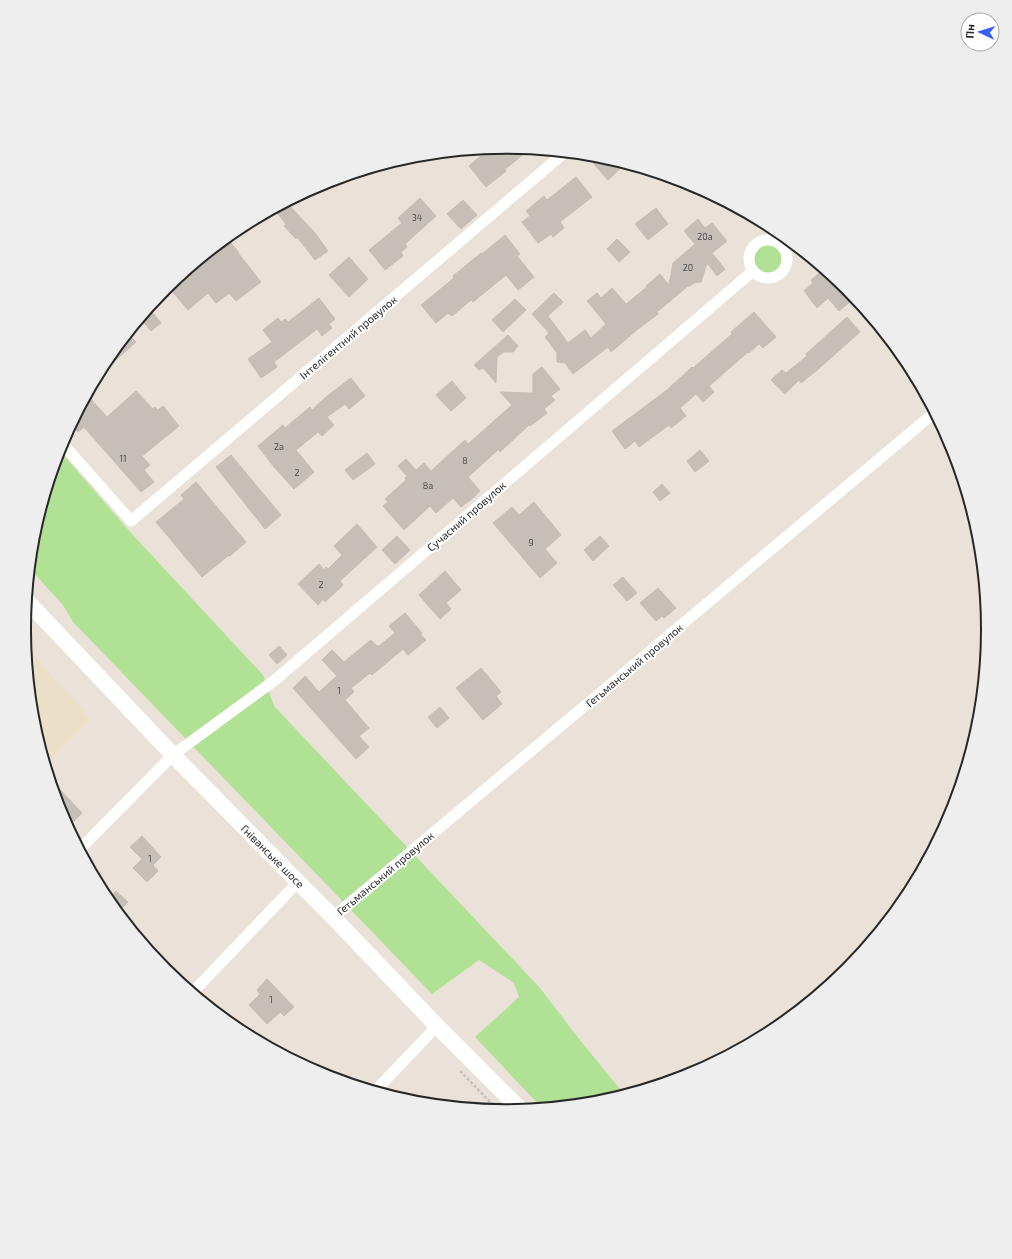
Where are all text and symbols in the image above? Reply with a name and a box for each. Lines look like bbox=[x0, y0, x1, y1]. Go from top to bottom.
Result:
north arrow bbox=[960, 12, 1000, 52]
text: Пн bbox=[963, 24, 977, 39]
house number: 34 bbox=[412, 212, 423, 223]
house number: 20а bbox=[697, 231, 713, 242]
house number: 20 bbox=[683, 262, 693, 273]
street label: Інтелігентний провулок bbox=[297, 292, 400, 382]
house number: 2а bbox=[274, 441, 284, 452]
house number: 11 bbox=[119, 453, 127, 464]
house number: 8 bbox=[462, 455, 468, 466]
house number: 2 bbox=[294, 467, 300, 478]
street label: Сучасний провулок bbox=[424, 478, 509, 554]
house number: 8а bbox=[423, 480, 433, 491]
house number: 9 bbox=[528, 537, 534, 548]
house number: 2 bbox=[318, 579, 324, 590]
street label: Гетьманський провулок bbox=[583, 621, 686, 710]
house number: 1 bbox=[337, 685, 341, 696]
street label: Гніванське шосе bbox=[239, 822, 307, 890]
street label: Гетьманський провулок bbox=[334, 829, 437, 918]
house number: 1 bbox=[148, 853, 152, 864]
house number: 1 bbox=[269, 994, 273, 1005]

